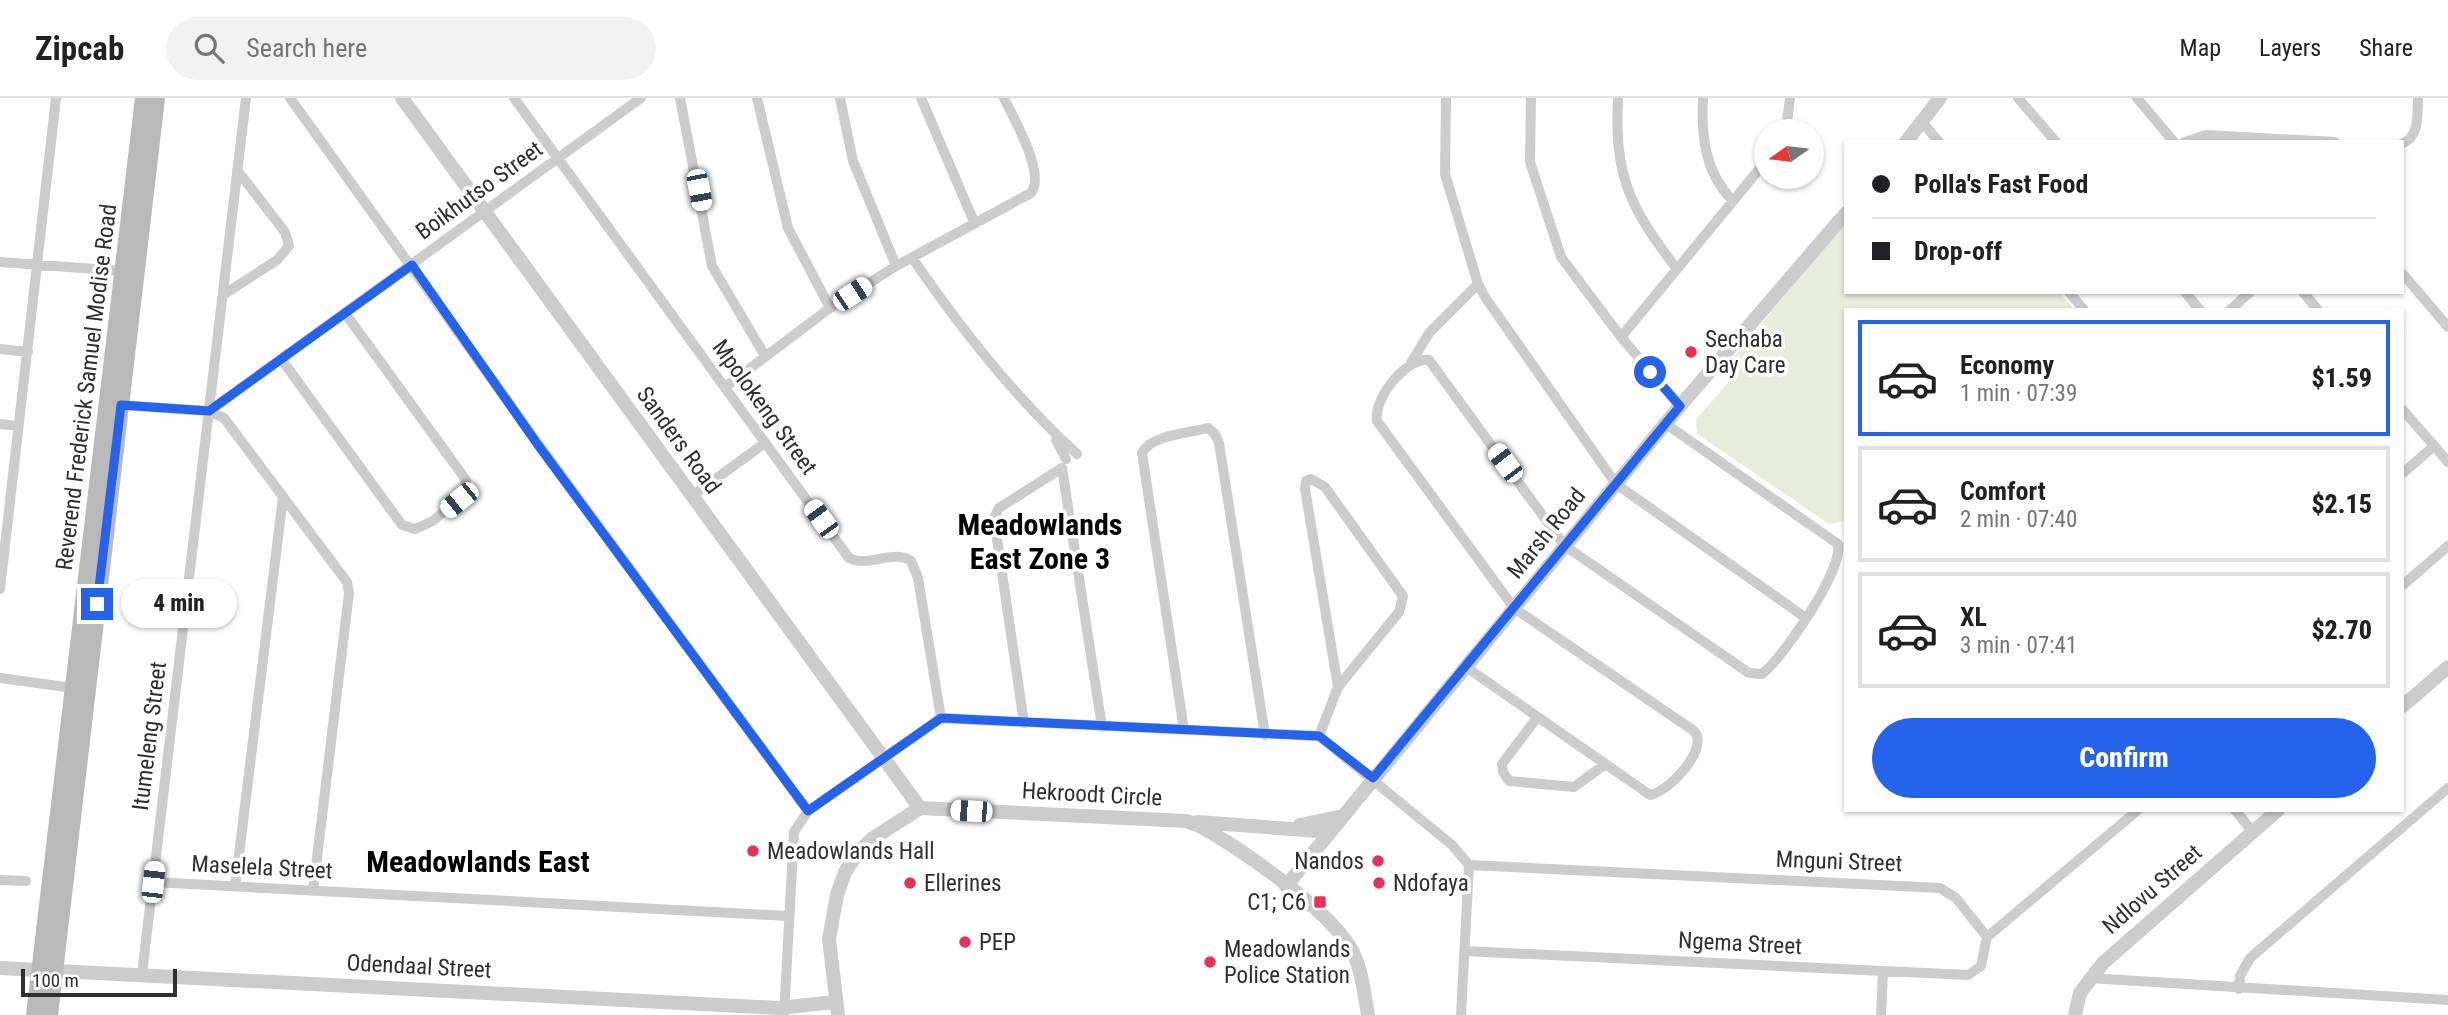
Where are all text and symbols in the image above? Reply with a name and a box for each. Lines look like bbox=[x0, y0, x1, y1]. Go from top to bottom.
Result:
search box bbox=[166, 17, 656, 80]
text: Zipcab bbox=[35, 29, 124, 68]
icon: search bbox=[190, 29, 228, 67]
text: Search here bbox=[246, 33, 367, 63]
text: Map bbox=[2180, 34, 2221, 62]
text: Layers bbox=[2259, 34, 2321, 62]
text: Share bbox=[2359, 34, 2413, 62]
north arrow bbox=[1754, 119, 1824, 189]
map controls bbox=[1754, 119, 1824, 189]
street label: Boikhutso Street bbox=[411, 135, 548, 245]
car bbox=[685, 167, 714, 213]
text: Polla's Fast Food bbox=[1914, 169, 2088, 199]
street label: Reverend Frederick Samuel Modise Road bbox=[51, 202, 122, 572]
text: Drop-off bbox=[1914, 236, 2002, 266]
car bbox=[829, 274, 876, 314]
place label: Sechaba Day Care bbox=[1705, 326, 1785, 379]
street label: Mpolokeng Street bbox=[707, 335, 822, 480]
marker: Sechaba Day Care bbox=[1683, 344, 1699, 360]
icon: car bbox=[1876, 347, 1939, 410]
text: Economy bbox=[1960, 350, 2054, 380]
route start bbox=[1634, 356, 1666, 388]
text: $1.59 bbox=[2311, 363, 2372, 393]
text: 1 min · 07:39 bbox=[1960, 380, 2077, 407]
street label: Sanders Road bbox=[631, 382, 726, 499]
car bbox=[1484, 440, 1527, 486]
icon: car bbox=[1876, 473, 1939, 536]
text: Comfort bbox=[1960, 476, 2046, 506]
car bbox=[437, 479, 482, 521]
street label: Marsh Road bbox=[1502, 483, 1591, 584]
text: $2.15 bbox=[2311, 489, 2372, 519]
car bbox=[801, 496, 842, 542]
text: 2 min · 07:40 bbox=[1960, 506, 2077, 533]
district label: Meadowlands East Zone 3 bbox=[958, 507, 1123, 576]
callout: 4 min bbox=[122, 580, 237, 628]
route end bbox=[81, 588, 113, 620]
text: 4 min bbox=[153, 590, 205, 617]
icon: car bbox=[1876, 599, 1939, 662]
text: XL bbox=[1960, 602, 1987, 632]
text: $2.70 bbox=[2311, 615, 2372, 645]
text: 3 min · 07:41 bbox=[1960, 632, 2077, 659]
street label: Itumeleng Street bbox=[127, 660, 172, 812]
button: Confirm bbox=[1872, 718, 2376, 798]
street label: Hekroodt Circle bbox=[1021, 777, 1163, 812]
car bbox=[950, 799, 993, 823]
place label: Meadowlands Hall bbox=[767, 838, 935, 865]
street label: Ndlovu Street bbox=[2097, 839, 2207, 940]
marker: Meadowlands Hall bbox=[745, 843, 761, 859]
district label: Meadowlands East bbox=[366, 844, 590, 879]
street label: Mnguni Street bbox=[1775, 846, 1903, 877]
place label: Nandos bbox=[1294, 848, 1364, 875]
street label: Maselela Street bbox=[191, 850, 333, 885]
marker: Nandos bbox=[1370, 853, 1386, 869]
car bbox=[141, 860, 166, 904]
place label: Ellerines bbox=[924, 870, 1001, 897]
place label: Ndofaya bbox=[1393, 870, 1469, 897]
marker: Ellerines bbox=[902, 875, 918, 891]
marker: Ndofaya bbox=[1371, 875, 1387, 891]
place label: C1; C6 bbox=[1247, 889, 1306, 916]
marker: C1; C6 bbox=[1312, 894, 1328, 910]
street label: Ngema Street bbox=[1677, 927, 1803, 960]
place label: PEP bbox=[979, 929, 1016, 956]
marker: PEP bbox=[957, 934, 973, 950]
place label: Meadowlands Police Station bbox=[1224, 936, 1350, 989]
street label: Odendaal Street bbox=[346, 949, 492, 984]
marker: Meadowlands Police Station bbox=[1202, 954, 1218, 970]
scale bar bbox=[21, 966, 177, 998]
text: 100 m bbox=[32, 969, 79, 992]

